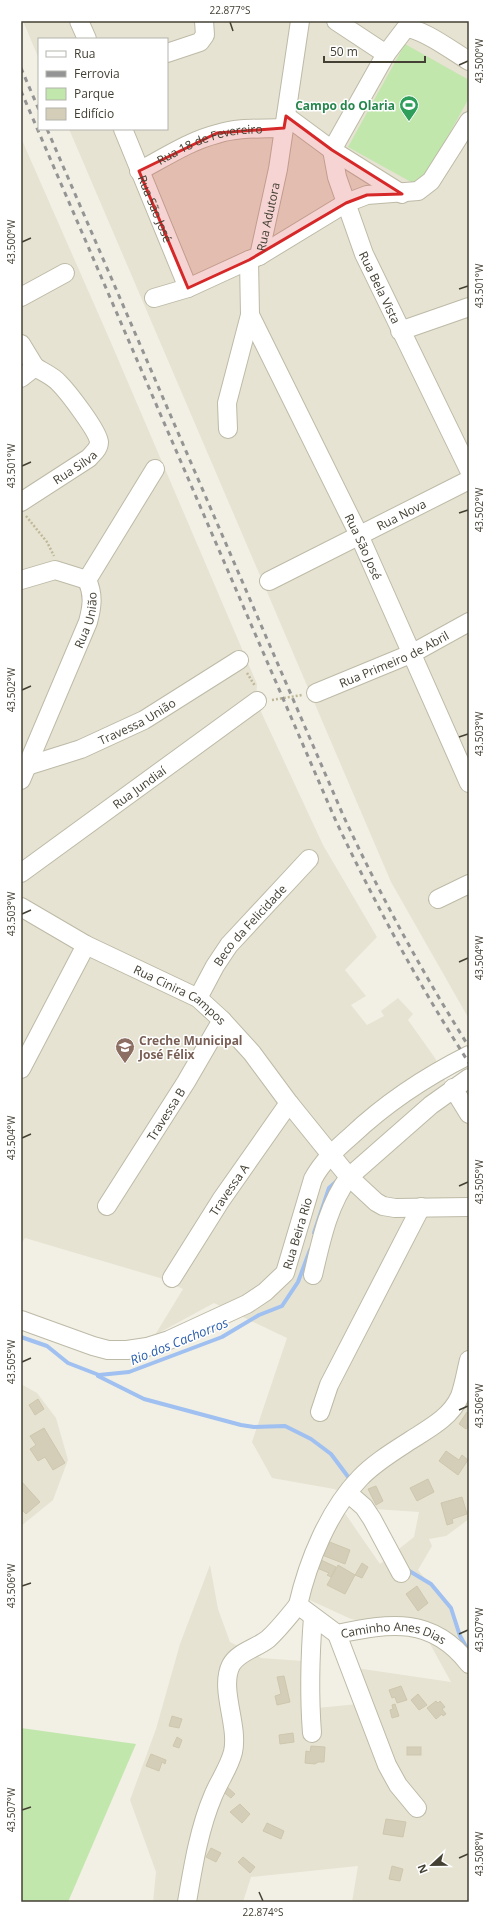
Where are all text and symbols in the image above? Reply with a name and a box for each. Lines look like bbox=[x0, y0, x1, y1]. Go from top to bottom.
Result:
text: 22.877°S bbox=[210, 3, 250, 17]
legend bbox=[38, 38, 168, 130]
scale bar bbox=[324, 38, 425, 64]
text: 43.500°W bbox=[472, 38, 486, 83]
text: 50 m bbox=[330, 43, 358, 60]
text: Rua bbox=[74, 45, 95, 62]
text: Ferrovia bbox=[74, 65, 120, 82]
text: Parque bbox=[74, 85, 114, 102]
sports icon: Campo do Olaria bbox=[398, 94, 420, 122]
place label: Campo do Olaria bbox=[295, 97, 395, 114]
text: Edifício bbox=[74, 105, 114, 122]
street label: Rua 18 de Fevereiro bbox=[153, 120, 263, 168]
street label: Rua São José bbox=[134, 172, 177, 245]
street label: Rua Adutora bbox=[252, 181, 283, 253]
text: 43.500°W bbox=[4, 219, 18, 264]
street label: Rua Bela Vista bbox=[355, 248, 405, 326]
text: 43.501°W bbox=[472, 263, 486, 308]
text: 43.501°W bbox=[4, 443, 18, 488]
street label: Rua Silva bbox=[49, 446, 101, 488]
text: 43.502°W bbox=[472, 487, 486, 532]
street label: Rua Nova bbox=[373, 495, 429, 534]
street label: Rua São José bbox=[341, 511, 386, 583]
street label: Rua União bbox=[69, 591, 100, 651]
street label: Rua Primeiro de Abril bbox=[336, 626, 452, 691]
text: 43.502°W bbox=[4, 667, 18, 712]
street label: Travessa União bbox=[95, 694, 179, 748]
text: 43.503°W bbox=[472, 711, 486, 756]
street label: Rua Jundiaí bbox=[109, 761, 170, 812]
street label: Beco da Felicidade bbox=[209, 880, 290, 969]
text: 43.503°W bbox=[4, 891, 18, 936]
text: 43.504°W bbox=[472, 935, 486, 980]
street label: Rua Cinira Campos bbox=[131, 960, 231, 1028]
place label: Creche Municipal José Félix bbox=[138, 1032, 243, 1063]
school or university icon: Creche Municipal José Félix bbox=[114, 1036, 136, 1064]
street label: Travessa B bbox=[142, 1084, 189, 1144]
text: 43.504°W bbox=[4, 1115, 18, 1160]
text: 43.505°W bbox=[472, 1159, 486, 1204]
street label: Travessa A bbox=[205, 1160, 253, 1219]
street label: Rua Beira Rio bbox=[278, 1195, 316, 1271]
water label: Rio dos Cachorros bbox=[127, 1313, 231, 1369]
text: 43.505°W bbox=[4, 1339, 18, 1384]
text: 43.506°W bbox=[472, 1383, 486, 1428]
text: 43.506°W bbox=[4, 1563, 18, 1608]
text: 43.507°W bbox=[472, 1607, 486, 1652]
street label: Caminho Anes Dias bbox=[339, 1617, 450, 1648]
text: 43.507°W bbox=[4, 1787, 18, 1832]
text: 43.508°W bbox=[472, 1831, 486, 1876]
north arrow bbox=[412, 1845, 452, 1885]
text: N bbox=[414, 1862, 431, 1876]
text: 22.874°S bbox=[243, 1905, 283, 1919]

